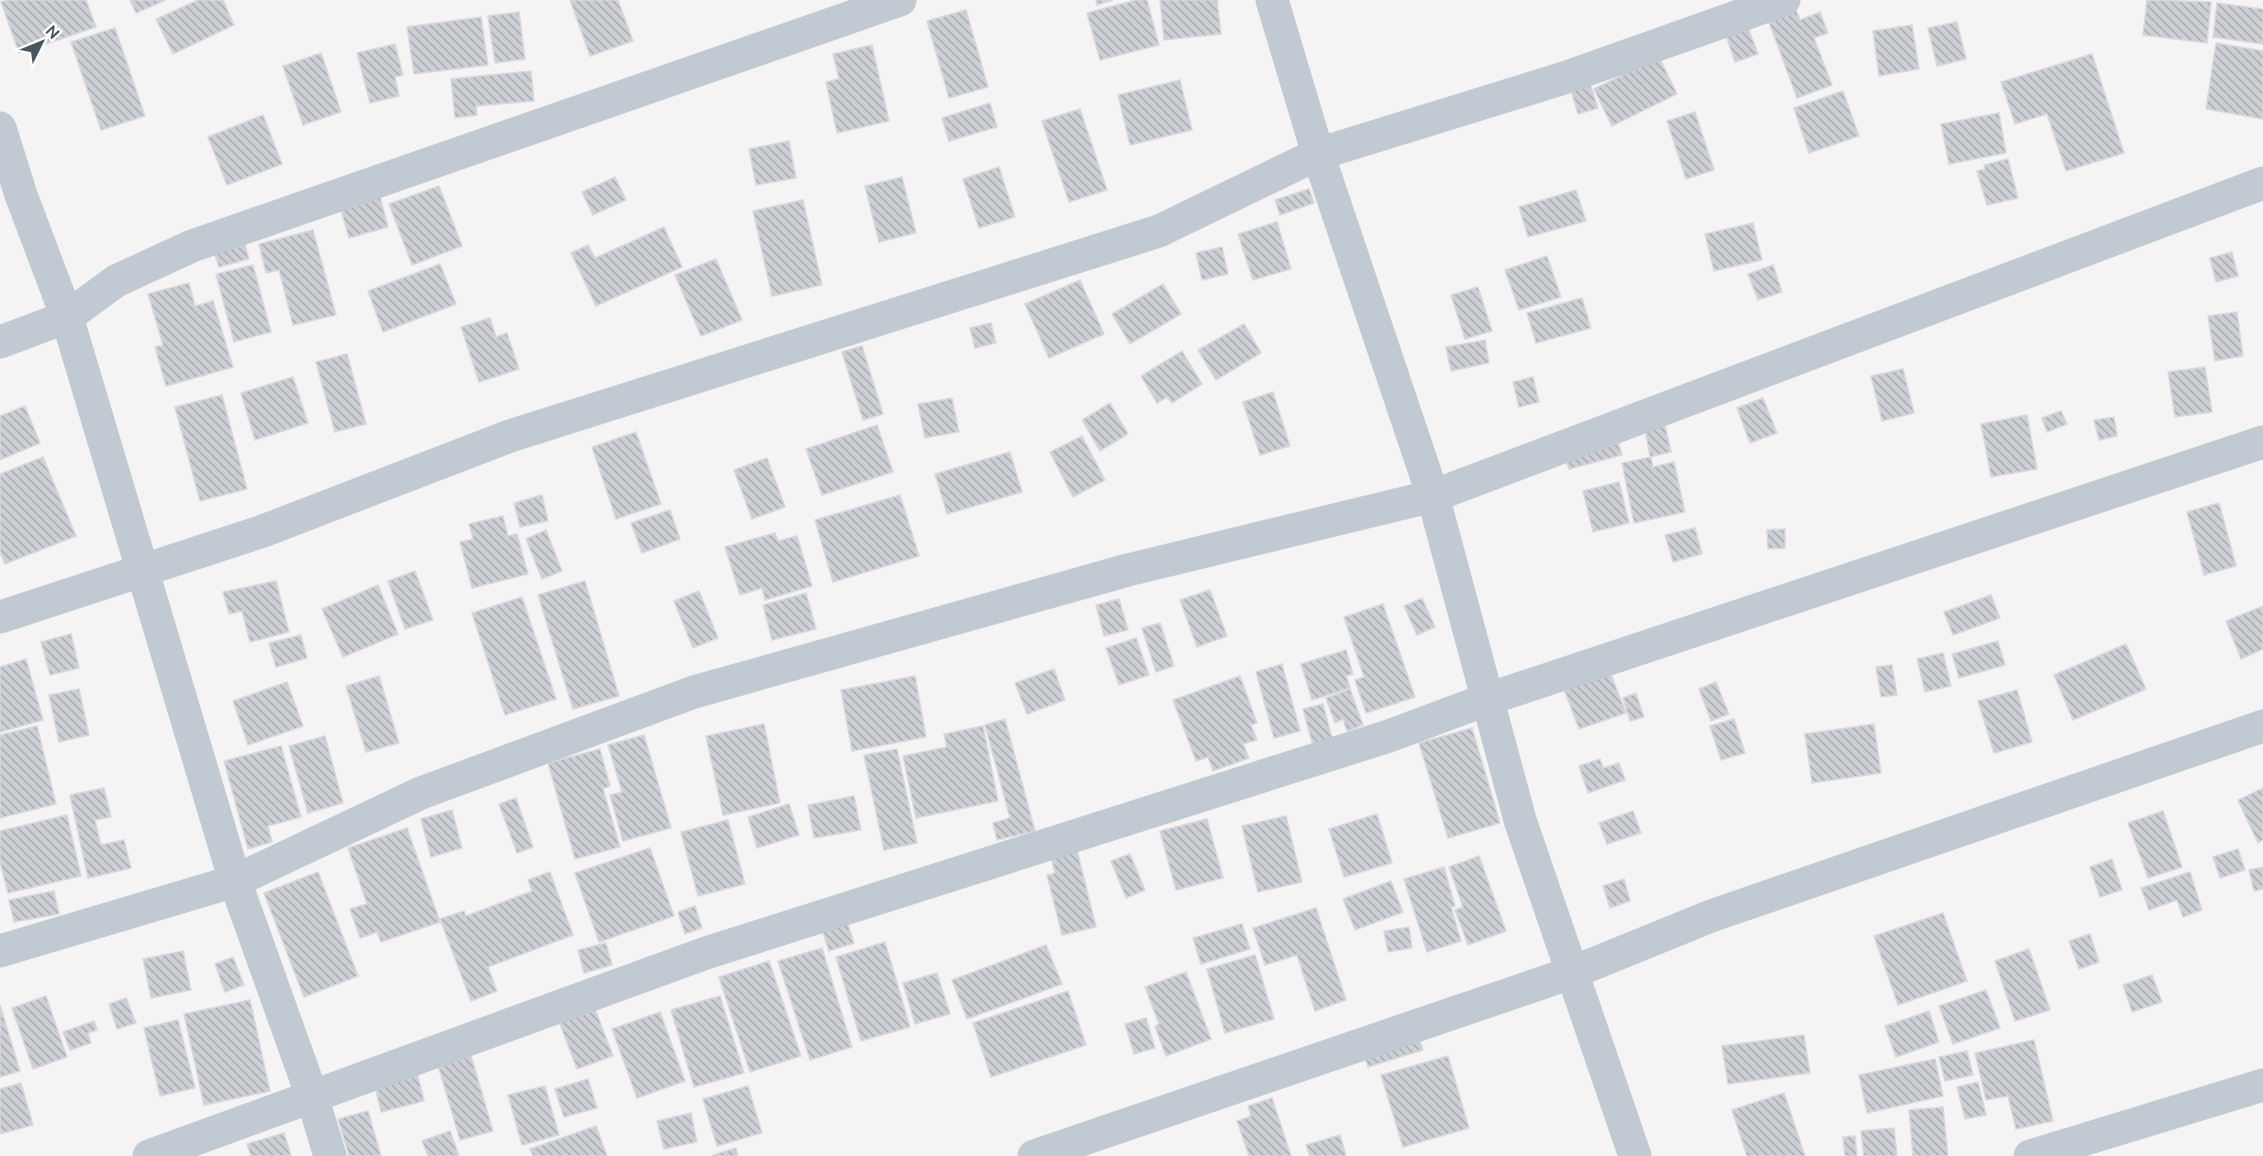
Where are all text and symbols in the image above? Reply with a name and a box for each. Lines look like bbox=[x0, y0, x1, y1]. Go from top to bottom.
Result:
north arrow bbox=[12, 12, 72, 72]
text: N bbox=[42, 21, 64, 42]

